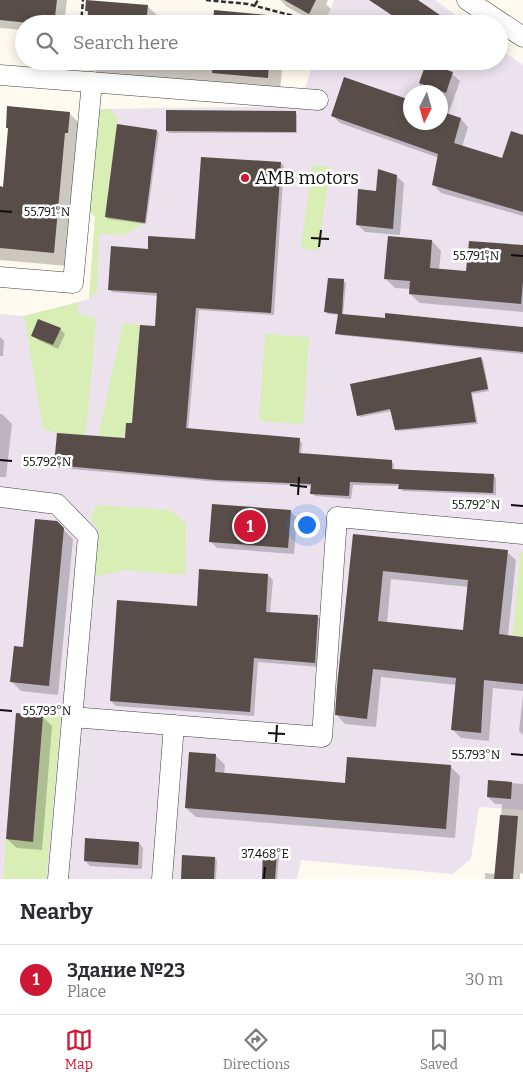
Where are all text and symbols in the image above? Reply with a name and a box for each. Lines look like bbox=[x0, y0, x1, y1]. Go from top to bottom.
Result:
search box bbox=[15, 15, 508, 70]
icon: search bbox=[33, 29, 61, 57]
text: Search here bbox=[73, 31, 178, 54]
north arrow bbox=[403, 85, 448, 130]
place label: AMB motors bbox=[255, 167, 359, 189]
marker: AMB motors bbox=[239, 172, 251, 184]
text: 55.791°N bbox=[24, 205, 71, 219]
text: 55.791°N bbox=[453, 249, 500, 263]
text: 55.792°N bbox=[23, 455, 72, 469]
text: 55.792°N bbox=[452, 498, 501, 512]
pin: 1 bbox=[234, 507, 266, 545]
your location bbox=[294, 512, 320, 538]
text: 55.793°N bbox=[23, 704, 72, 718]
text: 55.793°N bbox=[452, 748, 501, 762]
text: 37.468°E bbox=[241, 847, 289, 861]
text: Nearby bbox=[20, 899, 93, 925]
text: Здание №23 bbox=[67, 959, 185, 982]
text: 1 bbox=[33, 970, 39, 989]
text: 30 m bbox=[465, 970, 503, 989]
text: Place bbox=[67, 982, 106, 1001]
tab: Map bbox=[65, 1026, 93, 1073]
tab: Directions bbox=[223, 1026, 290, 1073]
tab: Saved bbox=[420, 1026, 458, 1073]

